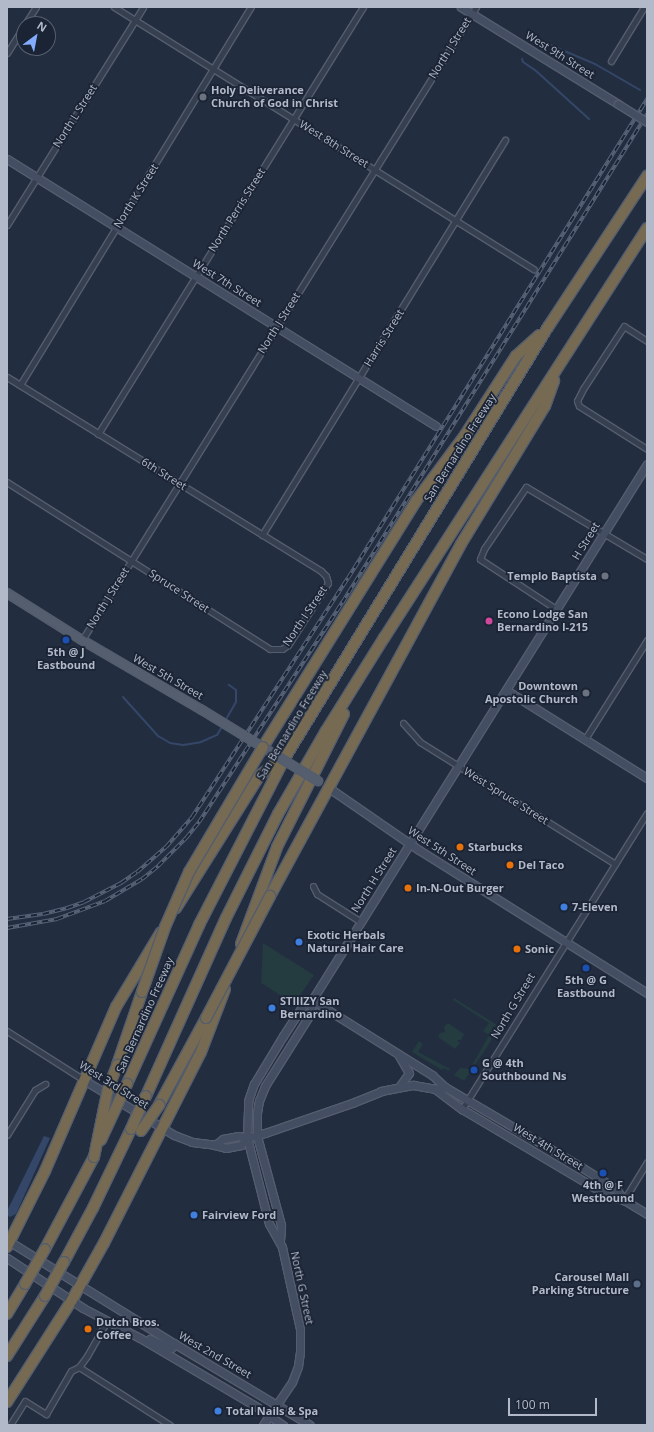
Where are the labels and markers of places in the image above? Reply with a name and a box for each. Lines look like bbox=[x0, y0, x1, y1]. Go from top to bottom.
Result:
place label: Holy Deliverance Church of God in Christ bbox=[211, 84, 338, 110]
marker: Holy Deliverance Church of God in Christ bbox=[198, 92, 208, 102]
place label: Templo Baptista bbox=[507, 569, 597, 583]
marker: Templo Baptista bbox=[600, 571, 610, 581]
place label: Econo Lodge San Bernardino I-215 bbox=[497, 608, 588, 634]
marker: Econo Lodge San Bernardino I-215 bbox=[484, 616, 494, 626]
marker: 5th @ J Eastbound bbox=[61, 635, 71, 645]
place label: 5th @ J Eastbound bbox=[37, 646, 95, 672]
place label: Downtown Apostolic Church bbox=[485, 680, 578, 706]
marker: Downtown Apostolic Church bbox=[581, 688, 591, 698]
place label: Starbucks bbox=[468, 840, 523, 854]
marker: Starbucks bbox=[455, 842, 465, 852]
place label: Del Taco bbox=[518, 858, 564, 872]
marker: Del Taco bbox=[505, 860, 515, 870]
place label: In-N-Out Burger bbox=[416, 881, 504, 895]
marker: In-N-Out Burger bbox=[403, 883, 413, 893]
place label: 7-Eleven bbox=[572, 900, 618, 914]
marker: 7-Eleven bbox=[559, 902, 569, 912]
place label: Exotic Herbals Natural Hair Care bbox=[307, 929, 404, 955]
marker: Exotic Herbals Natural Hair Care bbox=[294, 937, 304, 947]
place label: Sonic bbox=[525, 942, 554, 956]
marker: Sonic bbox=[512, 944, 522, 954]
marker: 5th @ G Eastbound bbox=[581, 963, 591, 973]
place label: 5th @ G Eastbound bbox=[557, 974, 615, 1000]
place label: STIIIZY San Bernardino bbox=[280, 995, 342, 1021]
marker: STIIIZY San Bernardino bbox=[267, 1003, 277, 1013]
place label: G @ 4th Southbound Ns bbox=[482, 1057, 567, 1083]
marker: G @ 4th Southbound Ns bbox=[469, 1065, 479, 1075]
marker: 4th @ F Westbound bbox=[598, 1168, 608, 1178]
place label: 4th @ F Westbound bbox=[572, 1179, 634, 1205]
place label: Fairview Ford bbox=[202, 1208, 276, 1222]
marker: Fairview Ford bbox=[189, 1210, 199, 1220]
place label: Carousel Mall Parking Structure bbox=[532, 1271, 629, 1297]
marker: Carousel Mall Parking Structure bbox=[632, 1279, 642, 1289]
place label: Dutch Bros. Coffee bbox=[96, 1316, 160, 1342]
marker: Dutch Bros. Coffee bbox=[83, 1324, 93, 1334]
place label: Total Nails & Spa bbox=[226, 1404, 318, 1418]
marker: Total Nails & Spa bbox=[213, 1406, 223, 1416]

